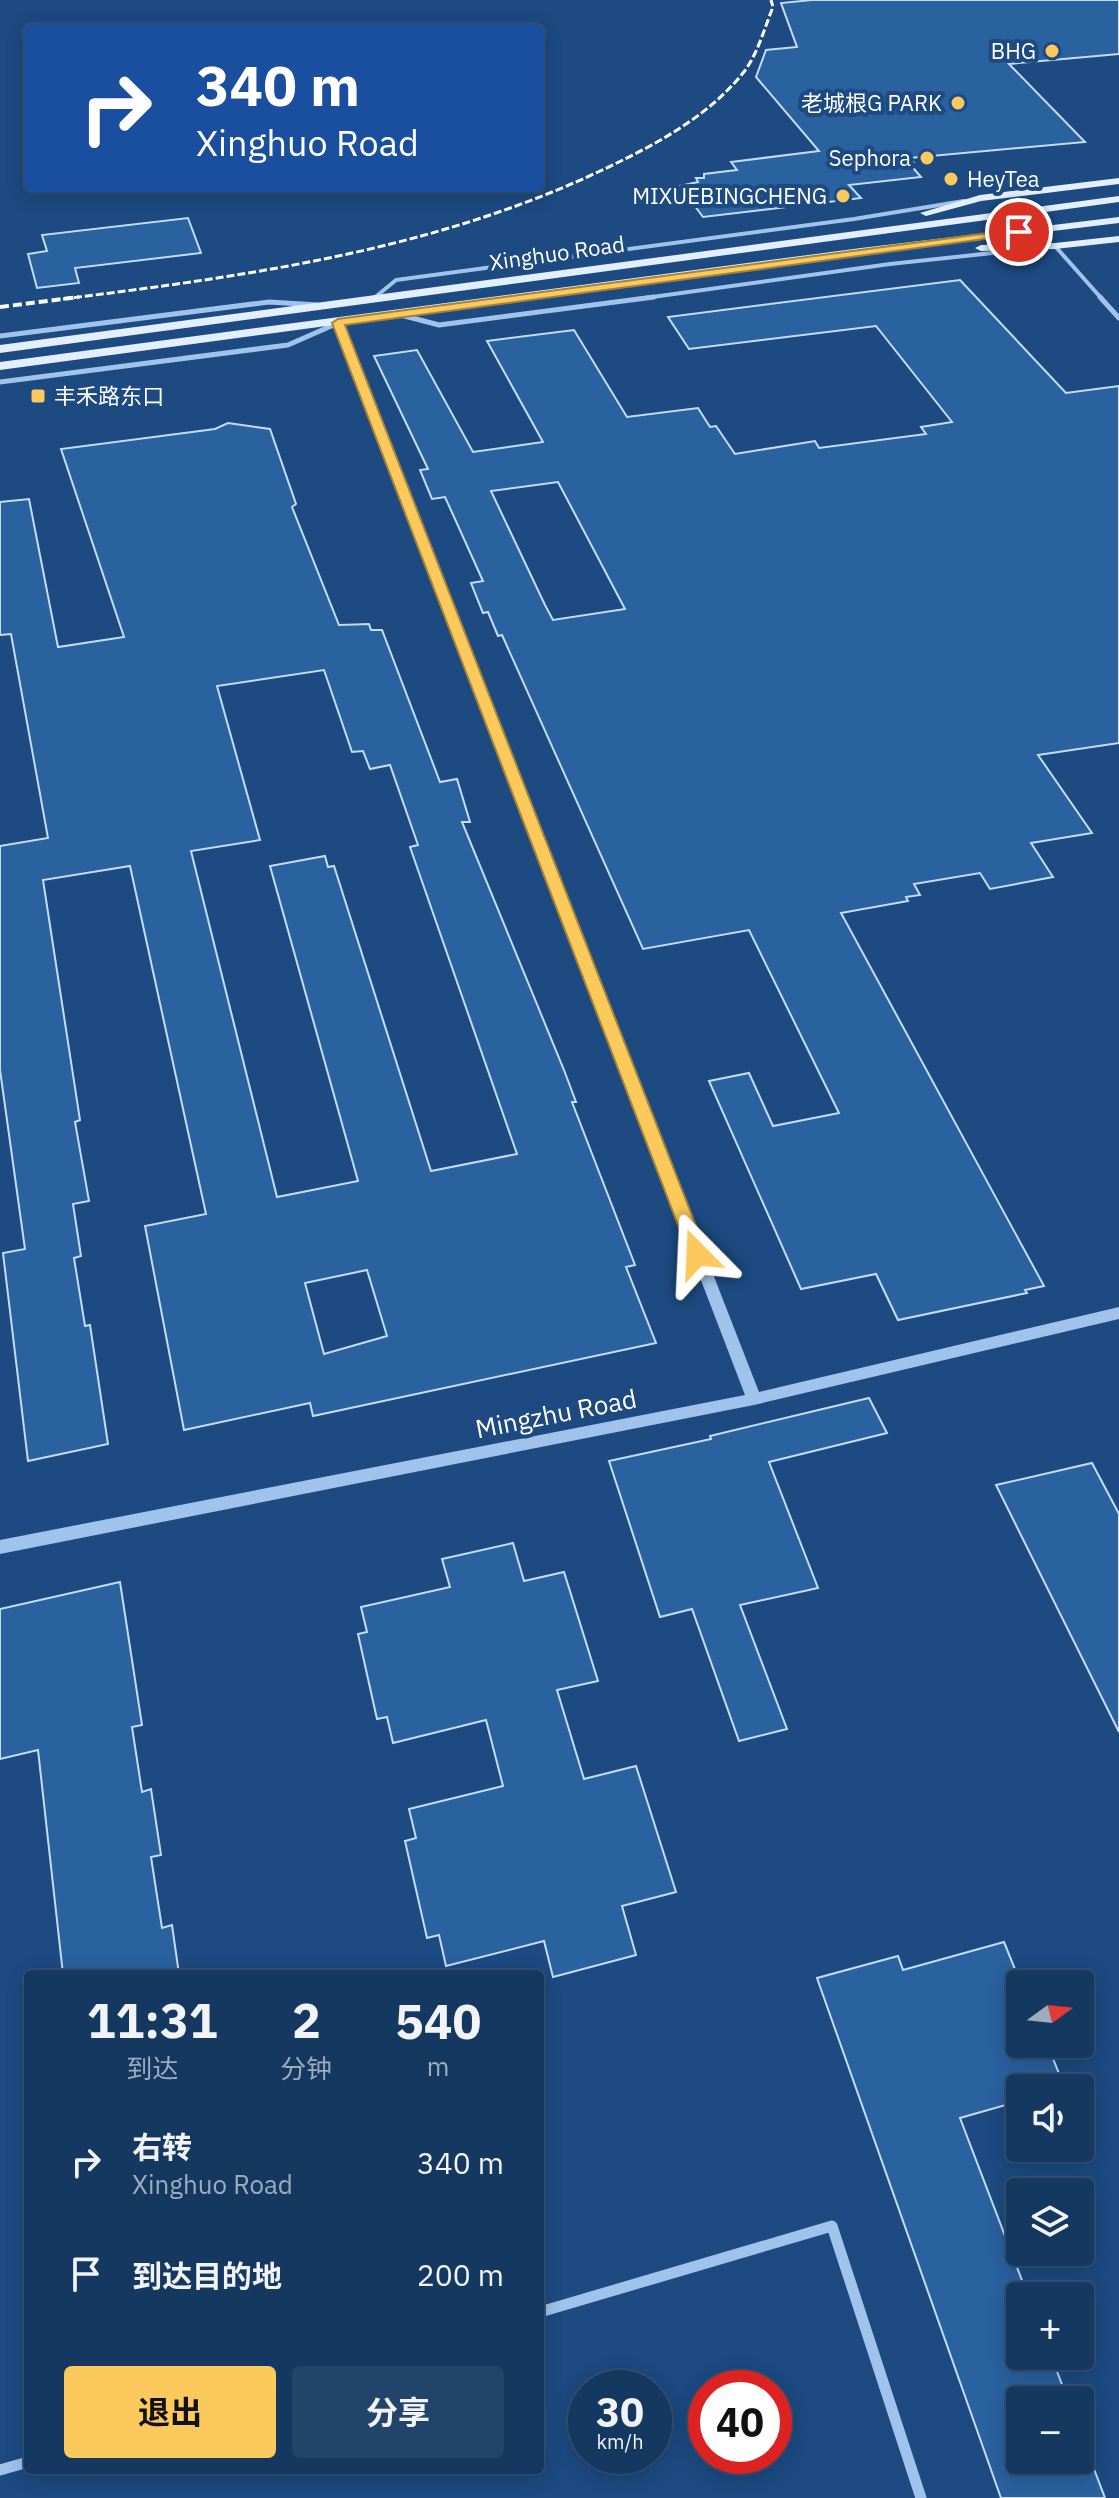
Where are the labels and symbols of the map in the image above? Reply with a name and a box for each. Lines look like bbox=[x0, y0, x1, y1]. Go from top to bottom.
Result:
place label: BHG bbox=[991, 36, 1036, 65]
marker: BHG bbox=[1043, 42, 1061, 60]
place label: 老城根G PARK bbox=[801, 88, 942, 117]
marker: 老城根G PARK bbox=[949, 94, 967, 112]
place label: Sephora bbox=[829, 143, 911, 172]
marker: Sephora bbox=[918, 149, 936, 167]
place label: HeyTea bbox=[967, 164, 1040, 193]
marker: HeyTea bbox=[942, 170, 960, 188]
place label: MIXUEBINGCHENG bbox=[632, 181, 827, 210]
marker: MIXUEBINGCHENG bbox=[834, 187, 852, 205]
pin bbox=[985, 198, 1053, 266]
street label: Xinghuo Road bbox=[487, 229, 626, 276]
place label: 丰禾路东口 bbox=[54, 381, 164, 410]
marker: 丰禾路东口 bbox=[29, 387, 47, 405]
position arrow bbox=[655, 1212, 739, 1296]
street label: Mingzhu Road bbox=[472, 1381, 639, 1445]
north arrow bbox=[1006, 1970, 1094, 2058]
speed limit sign: 40 bbox=[688, 2370, 792, 2474]

